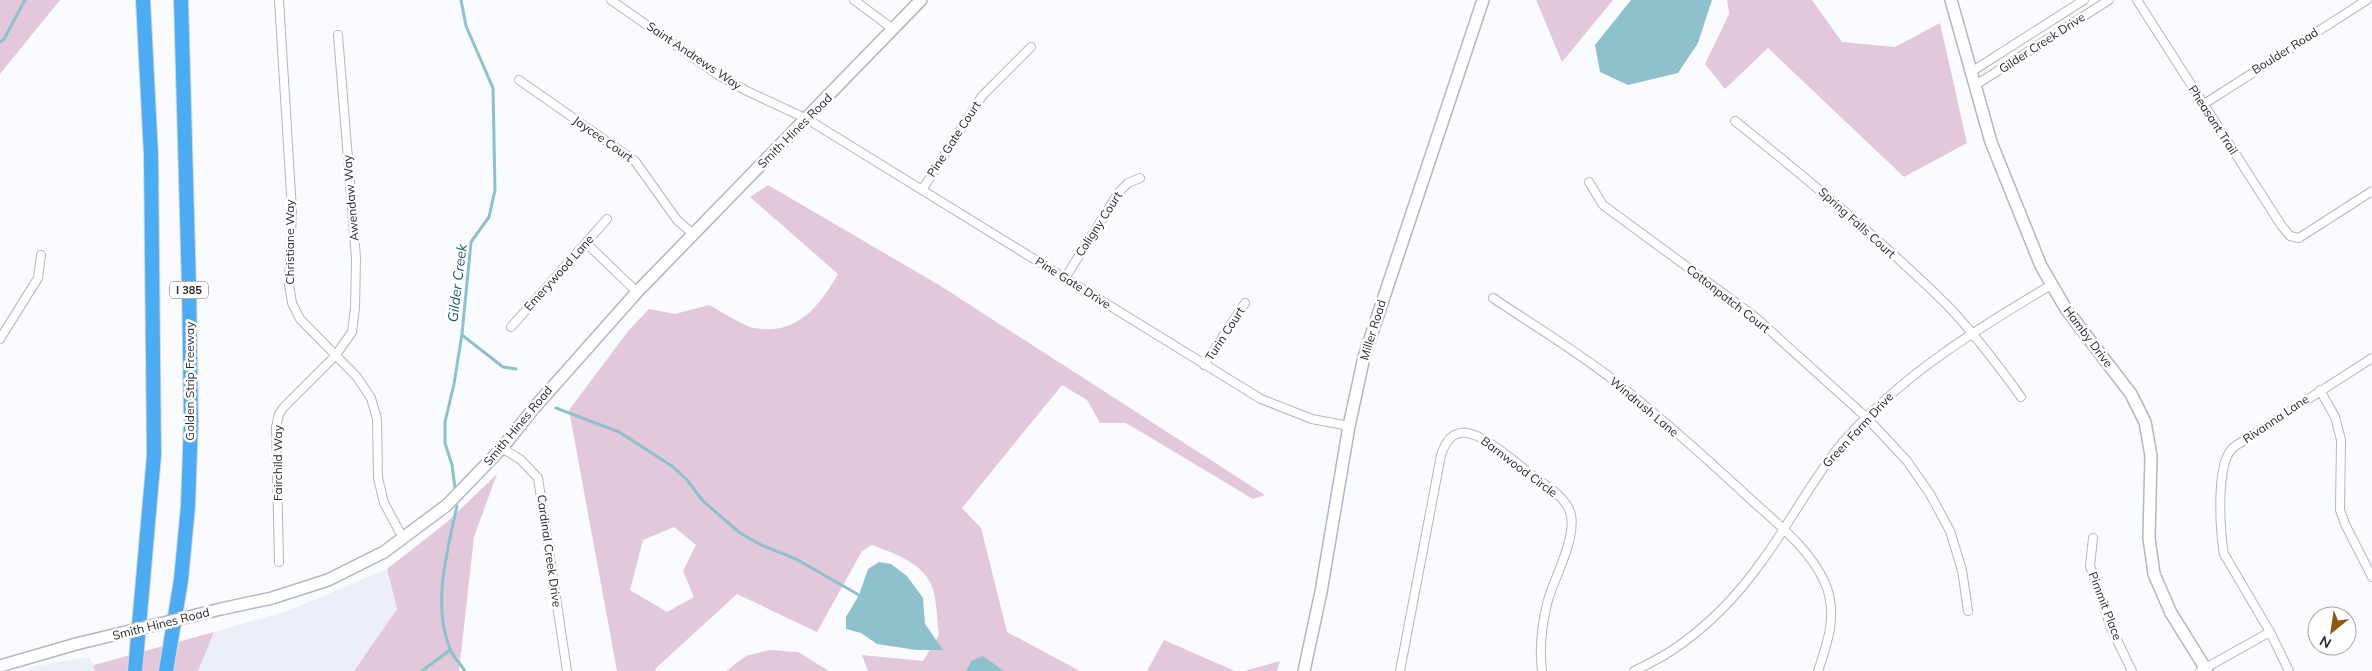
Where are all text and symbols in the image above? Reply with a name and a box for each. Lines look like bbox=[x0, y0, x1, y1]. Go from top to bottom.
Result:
street label: Gilder Creek Drive bbox=[1996, 9, 2088, 76]
street label: Saint Andrews Way bbox=[644, 18, 745, 93]
street label: Boulder Road bbox=[2249, 24, 2321, 77]
street label: Pheasant Trail bbox=[2185, 82, 2241, 157]
street label: Smith Hines Road bbox=[754, 90, 835, 171]
street label: Pine Gate Court bbox=[923, 98, 984, 180]
street label: Jaycee Court bbox=[570, 112, 636, 165]
street label: Awendaw Way bbox=[339, 154, 362, 242]
street label: Spring Falls Court bbox=[1816, 184, 1899, 261]
street label: Coligny Court bbox=[1072, 188, 1125, 259]
street label: Christiane Way bbox=[282, 199, 297, 285]
street label: Emerywood Lane bbox=[521, 232, 597, 314]
water label: Gilder Creek bbox=[443, 242, 471, 323]
street label: Pine Gate Drive bbox=[1033, 253, 1114, 312]
street label: Cottonpatch Court bbox=[1684, 261, 1773, 336]
road number: I 385 bbox=[170, 282, 208, 298]
street label: Miller Road bbox=[1356, 298, 1389, 362]
street label: Hamby Drive bbox=[2061, 303, 2116, 370]
street label: Turin Court bbox=[1202, 304, 1248, 363]
street label: Golden Strip Freeway bbox=[182, 321, 197, 441]
street label: Windrush Lane bbox=[1607, 374, 1682, 440]
street label: Smith Hines Road bbox=[480, 383, 555, 469]
street label: Green Farm Drive bbox=[1819, 389, 1896, 470]
street label: Rivanna Lane bbox=[2240, 391, 2312, 446]
street label: Fairchild Way bbox=[270, 424, 285, 501]
street label: Barnwood Circle bbox=[1478, 433, 1560, 500]
street label: Cardinal Creek Drive bbox=[534, 494, 565, 608]
street label: Pimmit Place bbox=[2086, 569, 2125, 642]
street label: Smith Hines Road bbox=[111, 604, 211, 643]
north arrow bbox=[2307, 606, 2357, 656]
text: N bbox=[2316, 632, 2335, 653]

